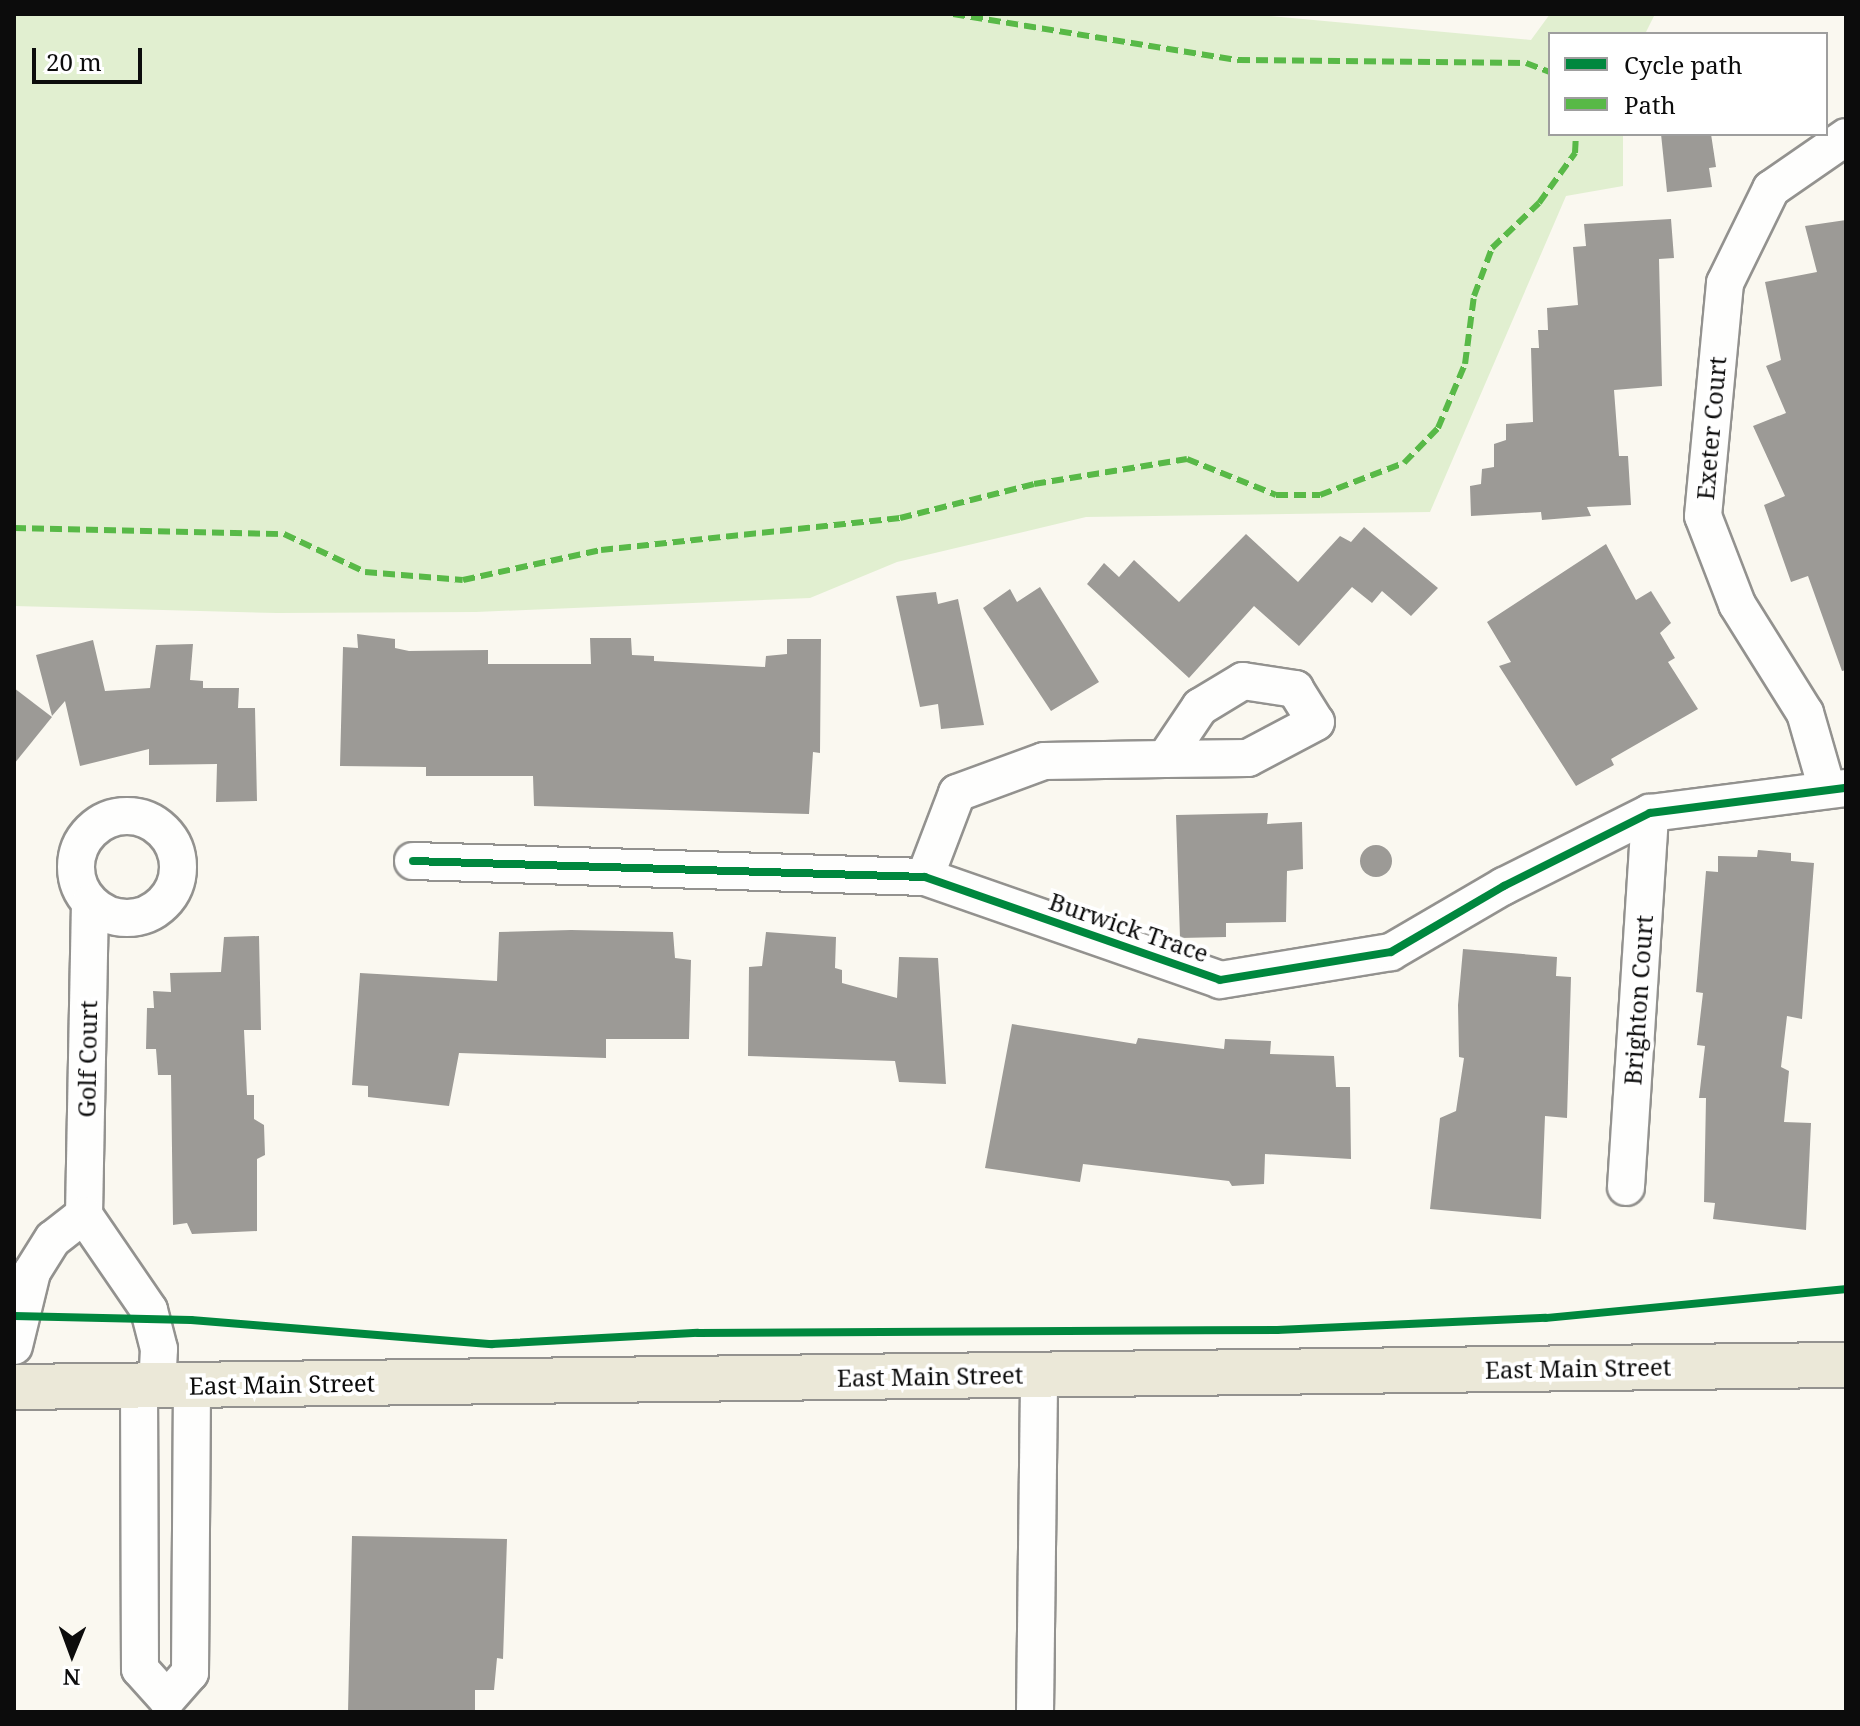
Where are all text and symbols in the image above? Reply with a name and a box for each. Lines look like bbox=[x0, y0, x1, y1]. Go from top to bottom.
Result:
scale bar bbox=[36, 32, 146, 82]
legend bbox=[1548, 32, 1828, 136]
text: 20 m bbox=[46, 45, 102, 78]
text: Cycle path bbox=[1624, 48, 1743, 81]
text: Path bbox=[1624, 88, 1676, 121]
street label: Exeter Court bbox=[1690, 355, 1732, 501]
street label: Burwick Trace bbox=[1046, 886, 1212, 968]
street label: Brighton Court bbox=[1618, 914, 1658, 1086]
street label: Golf Court bbox=[72, 1000, 102, 1118]
street label: East Main Street bbox=[1485, 1352, 1671, 1384]
street label: East Main Street bbox=[837, 1360, 1023, 1392]
street label: East Main Street bbox=[189, 1368, 375, 1400]
north arrow bbox=[32, 1614, 112, 1694]
text: N bbox=[63, 1663, 81, 1693]

